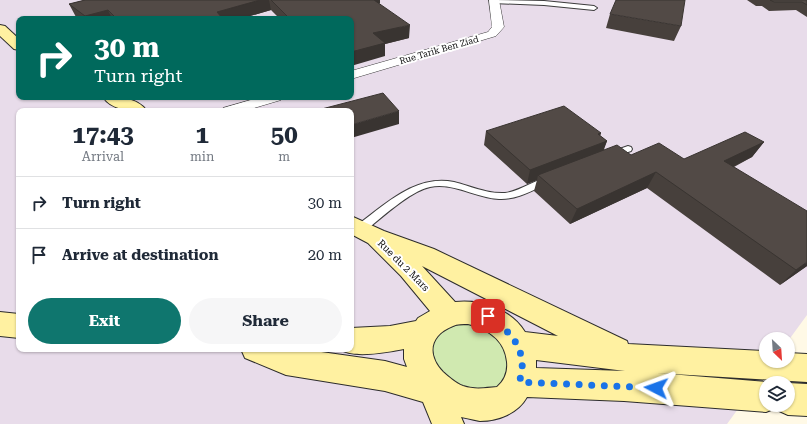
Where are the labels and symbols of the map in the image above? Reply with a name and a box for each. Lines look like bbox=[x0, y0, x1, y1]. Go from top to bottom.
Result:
street label: Rue Tarik Ben Ziad bbox=[398, 34, 480, 66]
street label: Rue du 2 Mars bbox=[376, 237, 432, 293]
pin bbox=[471, 299, 505, 333]
north arrow bbox=[759, 332, 795, 368]
position arrow bbox=[635, 367, 677, 409]

